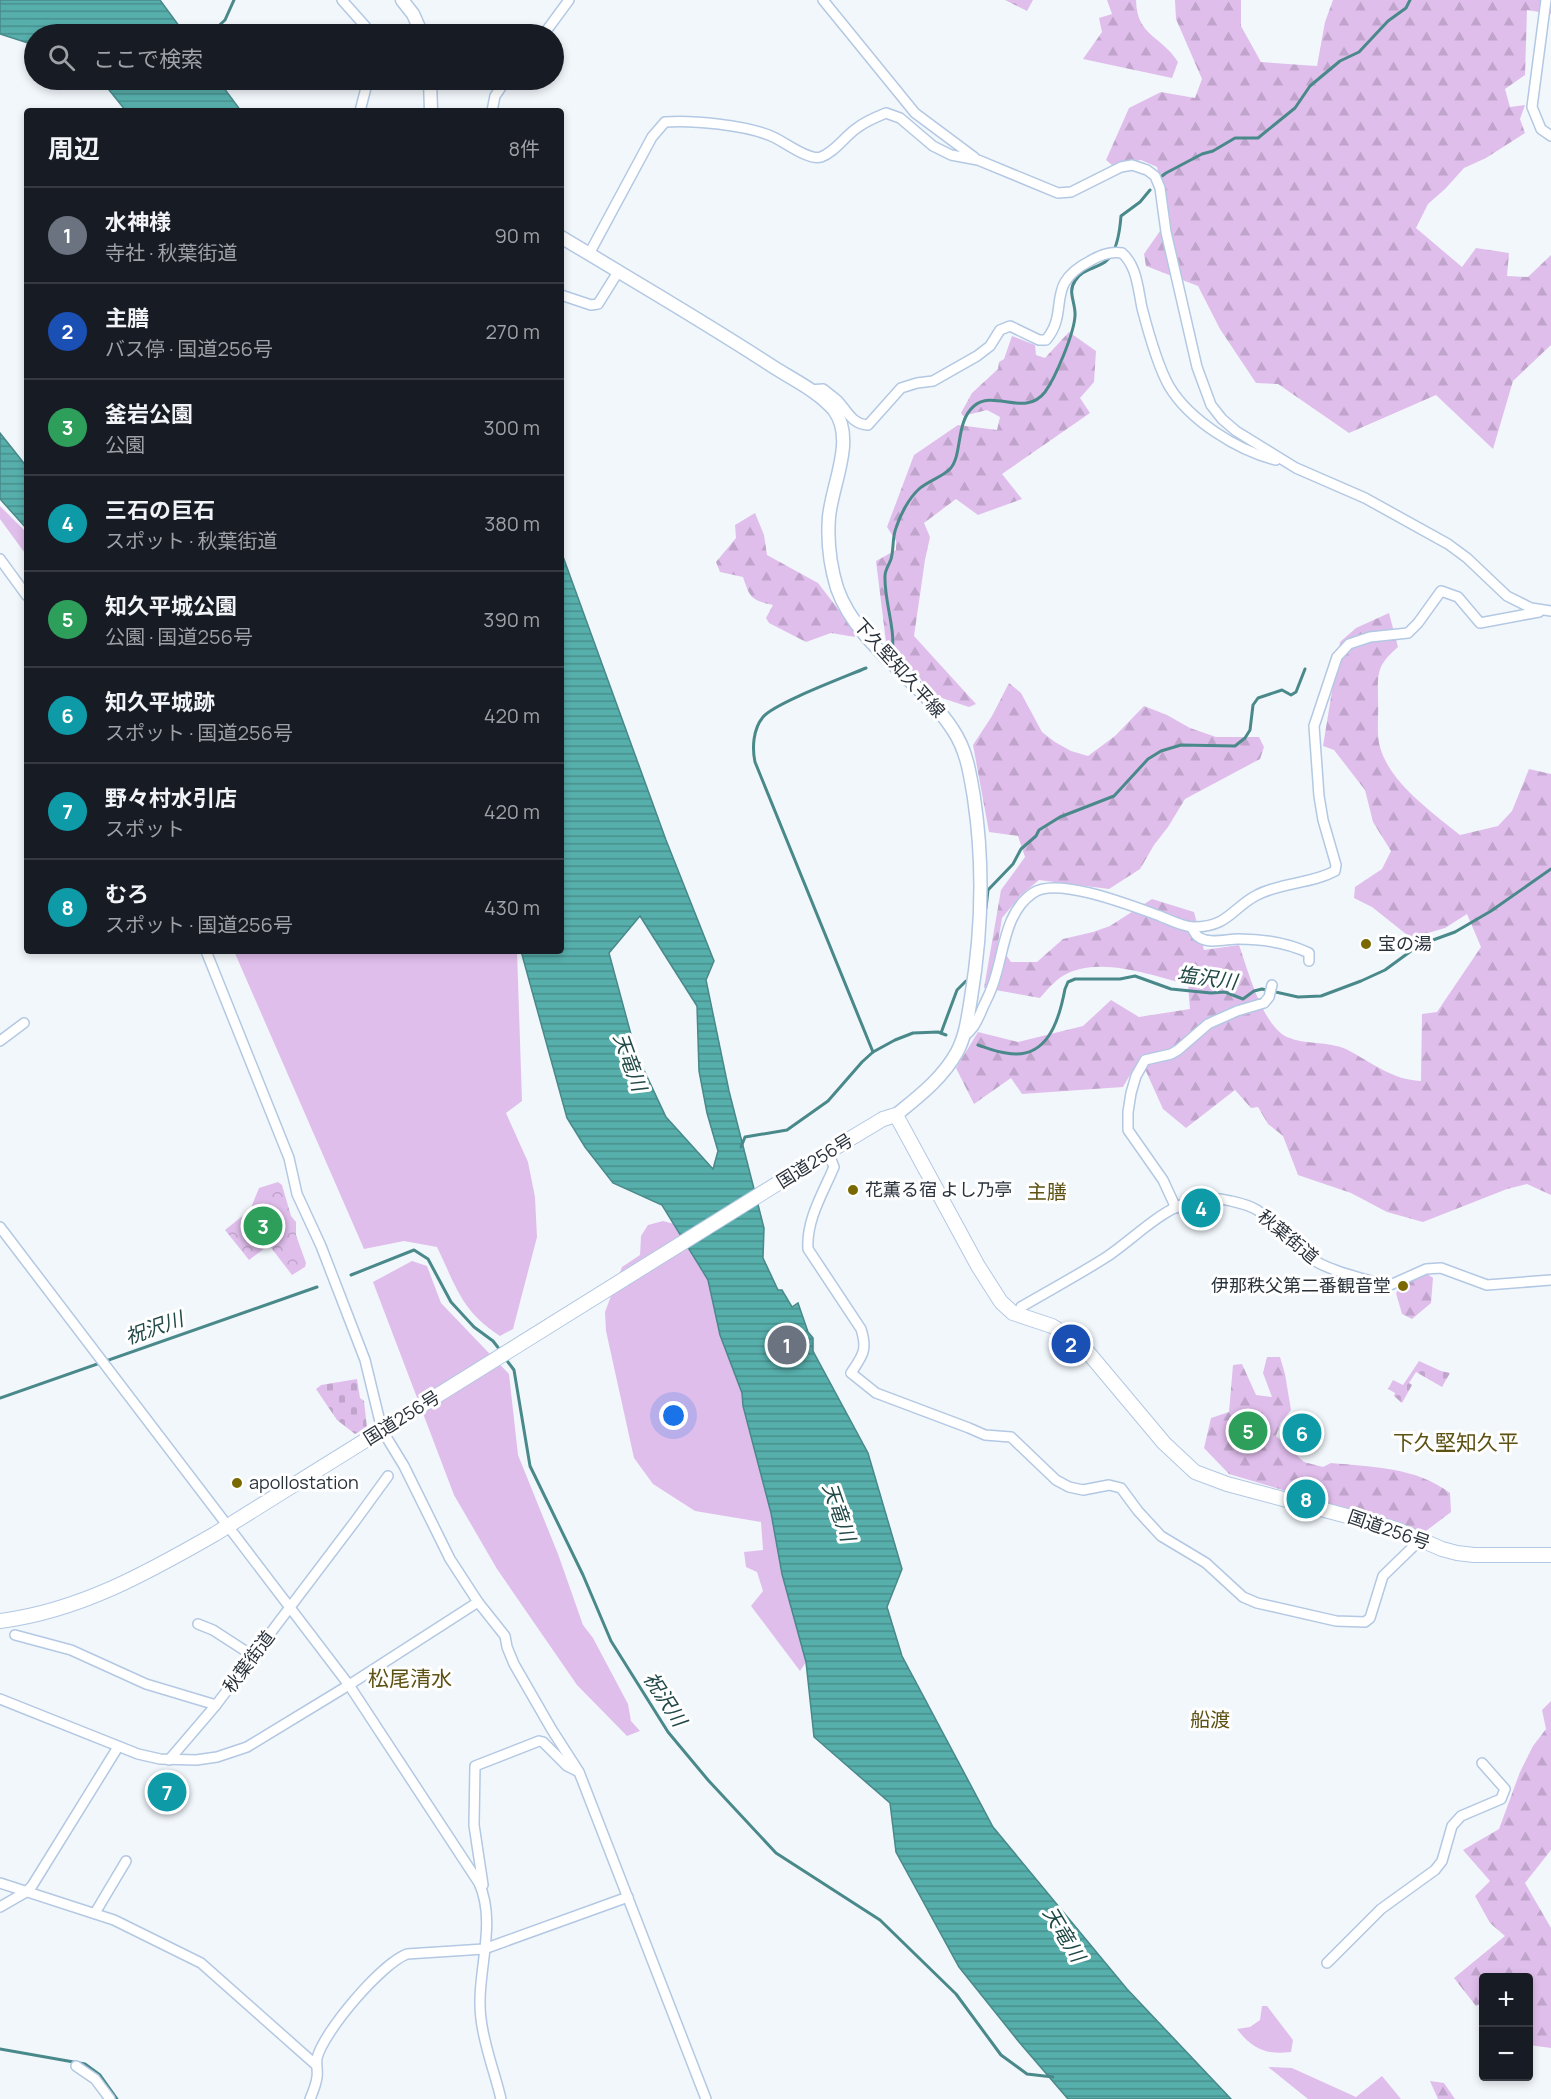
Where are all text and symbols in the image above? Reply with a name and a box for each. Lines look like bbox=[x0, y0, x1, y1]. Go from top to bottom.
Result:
search box bbox=[24, 24, 564, 90]
icon: search bbox=[45, 41, 78, 74]
text: ここで検索 bbox=[93, 44, 203, 74]
text: 周辺 bbox=[48, 130, 100, 166]
text: 8件 bbox=[508, 135, 540, 162]
text: 水神様 bbox=[105, 207, 171, 237]
text: 1 bbox=[63, 222, 72, 249]
text: 90 m bbox=[494, 222, 540, 249]
text: 寺社 · 秋葉街道 bbox=[105, 239, 238, 266]
text: 主膳 bbox=[105, 303, 149, 333]
text: 2 bbox=[62, 318, 73, 345]
text: 270 m bbox=[485, 318, 540, 345]
text: バス停 · 国道256号 bbox=[105, 335, 273, 362]
text: 釜岩公園 bbox=[105, 399, 193, 429]
text: 3 bbox=[62, 414, 73, 441]
text: 300 m bbox=[484, 414, 540, 441]
text: 公園 bbox=[105, 431, 145, 458]
text: 三石の巨石 bbox=[105, 495, 215, 525]
text: 4 bbox=[61, 510, 74, 537]
text: 380 m bbox=[484, 510, 540, 537]
text: スポット · 秋葉街道 bbox=[105, 527, 278, 554]
text: 知久平城公園 bbox=[105, 591, 237, 621]
text: 5 bbox=[62, 606, 73, 633]
text: 390 m bbox=[483, 606, 540, 633]
street label: 下久堅知久平線 bbox=[849, 612, 951, 722]
text: 公園 · 国道256号 bbox=[105, 623, 253, 650]
text: 知久平城跡 bbox=[105, 687, 215, 717]
text: 6 bbox=[61, 702, 74, 729]
text: 420 m bbox=[484, 702, 540, 729]
text: スポット · 国道256号 bbox=[105, 719, 293, 746]
text: 野々村水引店 bbox=[105, 783, 237, 813]
text: 7 bbox=[62, 798, 73, 825]
text: 420 m bbox=[484, 798, 540, 825]
text: スポット bbox=[105, 815, 185, 842]
text: むろ bbox=[105, 879, 149, 909]
text: 8 bbox=[61, 894, 74, 921]
text: 430 m bbox=[484, 894, 540, 921]
text: スポット · 国道256号 bbox=[105, 911, 293, 938]
place label: 宝の湯 bbox=[1378, 931, 1432, 955]
marker: 宝の湯 bbox=[1359, 937, 1373, 951]
water label: 塩沢川 bbox=[1175, 960, 1241, 995]
water label: 天竜川 bbox=[608, 1029, 654, 1097]
street label: 国道256号 bbox=[772, 1127, 857, 1193]
place label: 花薫る宿 よし乃亭 bbox=[865, 1177, 1013, 1201]
district label: 主膳 bbox=[1027, 1178, 1067, 1205]
marker: 花薫る宿 よし乃亭 bbox=[846, 1183, 860, 1197]
pin: 4 bbox=[1182, 1186, 1220, 1230]
pin: 3 bbox=[244, 1204, 282, 1248]
street label: 秋葉街道 bbox=[1253, 1204, 1324, 1269]
place label: 伊那秩父第二番観音堂 bbox=[1211, 1273, 1391, 1297]
marker: 伊那秩父第二番観音堂 bbox=[1396, 1279, 1410, 1293]
water label: 祝沢川 bbox=[121, 1304, 188, 1350]
pin: 1 bbox=[768, 1322, 806, 1368]
pin: 2 bbox=[1052, 1322, 1090, 1366]
street label: 国道256号 bbox=[359, 1384, 444, 1450]
your location bbox=[659, 1401, 688, 1430]
pin: 5 bbox=[1228, 1408, 1268, 1454]
pin: 6 bbox=[1282, 1410, 1322, 1456]
district label: 下久堅知久平 bbox=[1393, 1428, 1519, 1456]
place label: apollostation bbox=[249, 1470, 359, 1494]
marker: apollostation bbox=[230, 1476, 244, 1490]
pin: 8 bbox=[1286, 1476, 1326, 1522]
water label: 天竜川 bbox=[817, 1479, 863, 1546]
street label: 国道256号 bbox=[1345, 1504, 1434, 1554]
street label: 秋葉街道 bbox=[217, 1625, 279, 1697]
district label: 松尾清水 bbox=[368, 1664, 452, 1692]
water label: 祝沢川 bbox=[638, 1666, 694, 1733]
district label: 船渡 bbox=[1190, 1706, 1230, 1733]
pin: 7 bbox=[148, 1770, 186, 1814]
water label: 天竜川 bbox=[1037, 1901, 1092, 1968]
map controls bbox=[1479, 1973, 1533, 2081]
button: + bbox=[1479, 1973, 1533, 2027]
button: − bbox=[1479, 2027, 1533, 2081]

